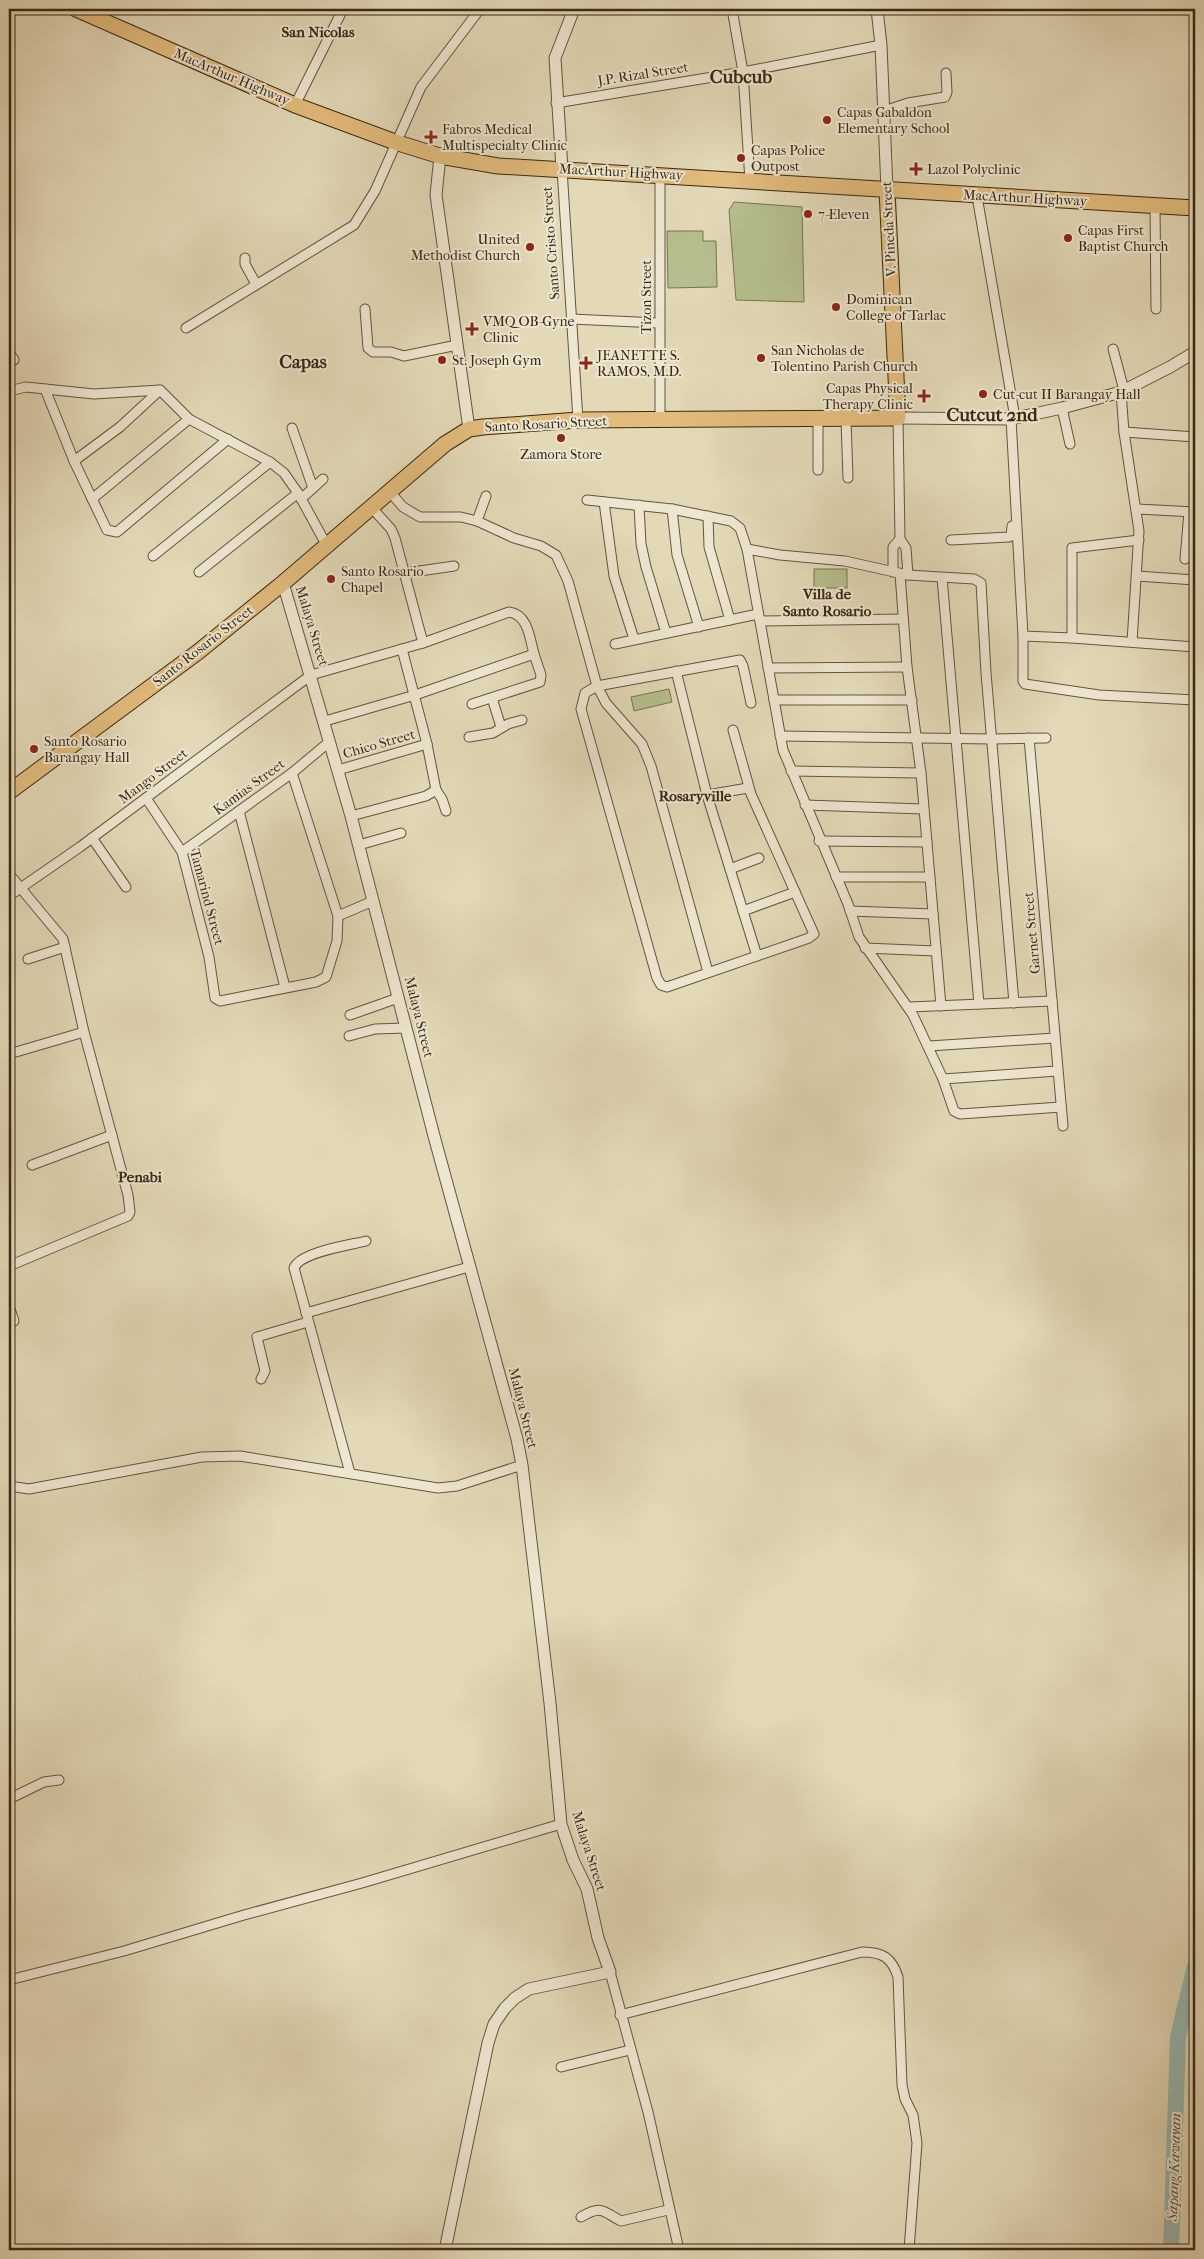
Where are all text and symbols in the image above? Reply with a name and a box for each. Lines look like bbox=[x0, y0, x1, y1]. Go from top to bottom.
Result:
district label: San Nicolas bbox=[282, 23, 355, 41]
street label: MacArthur Highway bbox=[171, 45, 293, 109]
street label: J.P. Rizal Street bbox=[595, 58, 690, 90]
district label: Cubcub bbox=[710, 66, 772, 88]
place label: Capas Gabaldon Elementary School bbox=[837, 104, 950, 137]
marker: Capas Gabaldon Elementary School bbox=[821, 114, 833, 126]
place label: Fabros Medical Multispecialty Clinic bbox=[442, 121, 567, 154]
marker: Fabros Medical Multispecialty Clinic bbox=[424, 130, 438, 144]
place label: Capas Police Outpost bbox=[751, 142, 825, 175]
marker: Capas Police Outpost bbox=[735, 152, 747, 164]
street label: MacArthur Highway bbox=[558, 160, 684, 184]
place label: Lazol Polyclinic bbox=[927, 161, 1020, 178]
marker: Lazol Polyclinic bbox=[909, 162, 923, 176]
street label: V. Pineda Street bbox=[878, 181, 900, 278]
street label: Santo Cristo Street bbox=[539, 186, 563, 300]
street label: MacArthur Highway bbox=[962, 186, 1088, 210]
place label: 7-Eleven bbox=[818, 206, 869, 223]
marker: 7-Eleven bbox=[802, 208, 814, 220]
place label: Capas First Baptist Church bbox=[1078, 222, 1169, 255]
place label: United Methodist Church bbox=[411, 231, 520, 264]
marker: Capas First Baptist Church bbox=[1062, 232, 1074, 244]
marker: United Methodist Church bbox=[524, 241, 536, 253]
street label: Tizon Street bbox=[638, 260, 655, 334]
place label: Dominican College of Tarlac bbox=[846, 291, 946, 324]
marker: Dominican College of Tarlac bbox=[830, 301, 842, 313]
place label: VMQ OB-Gyne Clinic bbox=[482, 313, 575, 346]
marker: VMQ OB-Gyne Clinic bbox=[465, 322, 479, 336]
place label: San Nicholas de Tolentino Parish Church bbox=[771, 342, 918, 375]
place label: JEANETTE S. RAMOS, M.D. bbox=[596, 347, 682, 380]
district label: Capas bbox=[279, 351, 327, 373]
place label: St. Joseph Gym bbox=[452, 352, 542, 369]
marker: San Nicholas de Tolentino Parish Church bbox=[755, 352, 767, 364]
marker: St. Joseph Gym bbox=[436, 354, 448, 366]
marker: JEANETTE S. RAMOS, M.D. bbox=[579, 356, 593, 370]
place label: Capas Physical Therapy Clinic bbox=[823, 380, 913, 413]
place label: Cut-cut II Barangay Hall bbox=[993, 386, 1141, 403]
marker: Cut-cut II Barangay Hall bbox=[977, 388, 989, 400]
marker: Capas Physical Therapy Clinic bbox=[917, 389, 931, 403]
district label: Cutcut 2nd bbox=[946, 404, 1038, 426]
street label: Santo Rosario Street bbox=[484, 412, 608, 436]
marker: Zamora Store bbox=[555, 432, 567, 444]
place label: Zamora Store bbox=[520, 446, 602, 463]
place label: Santo Rosario Chapel bbox=[341, 563, 424, 596]
marker: Santo Rosario Chapel bbox=[325, 573, 337, 585]
street label: Malaya Street bbox=[292, 584, 332, 668]
district label: Villa de Santo Rosario bbox=[783, 585, 872, 620]
street label: Santo Rosario Street bbox=[149, 602, 257, 690]
street label: Chico Street bbox=[341, 726, 417, 762]
place label: Santo Rosario Barangay Hall bbox=[44, 733, 130, 766]
marker: Santo Rosario Barangay Hall bbox=[28, 743, 40, 755]
street label: Mango Street bbox=[115, 745, 191, 807]
street label: Kamias Street bbox=[210, 755, 288, 819]
district label: Rosaryville bbox=[659, 787, 732, 805]
street label: Tamarind Street bbox=[186, 847, 228, 947]
street label: Garnet Street bbox=[1020, 891, 1044, 975]
street label: Malaya Street bbox=[401, 975, 437, 1059]
district label: Penabi bbox=[118, 1168, 163, 1186]
street label: Malaya Street bbox=[505, 1366, 541, 1450]
street label: Malaya Street bbox=[568, 1809, 610, 1893]
water label: Sapang Kawayan bbox=[1163, 2113, 1185, 2222]

